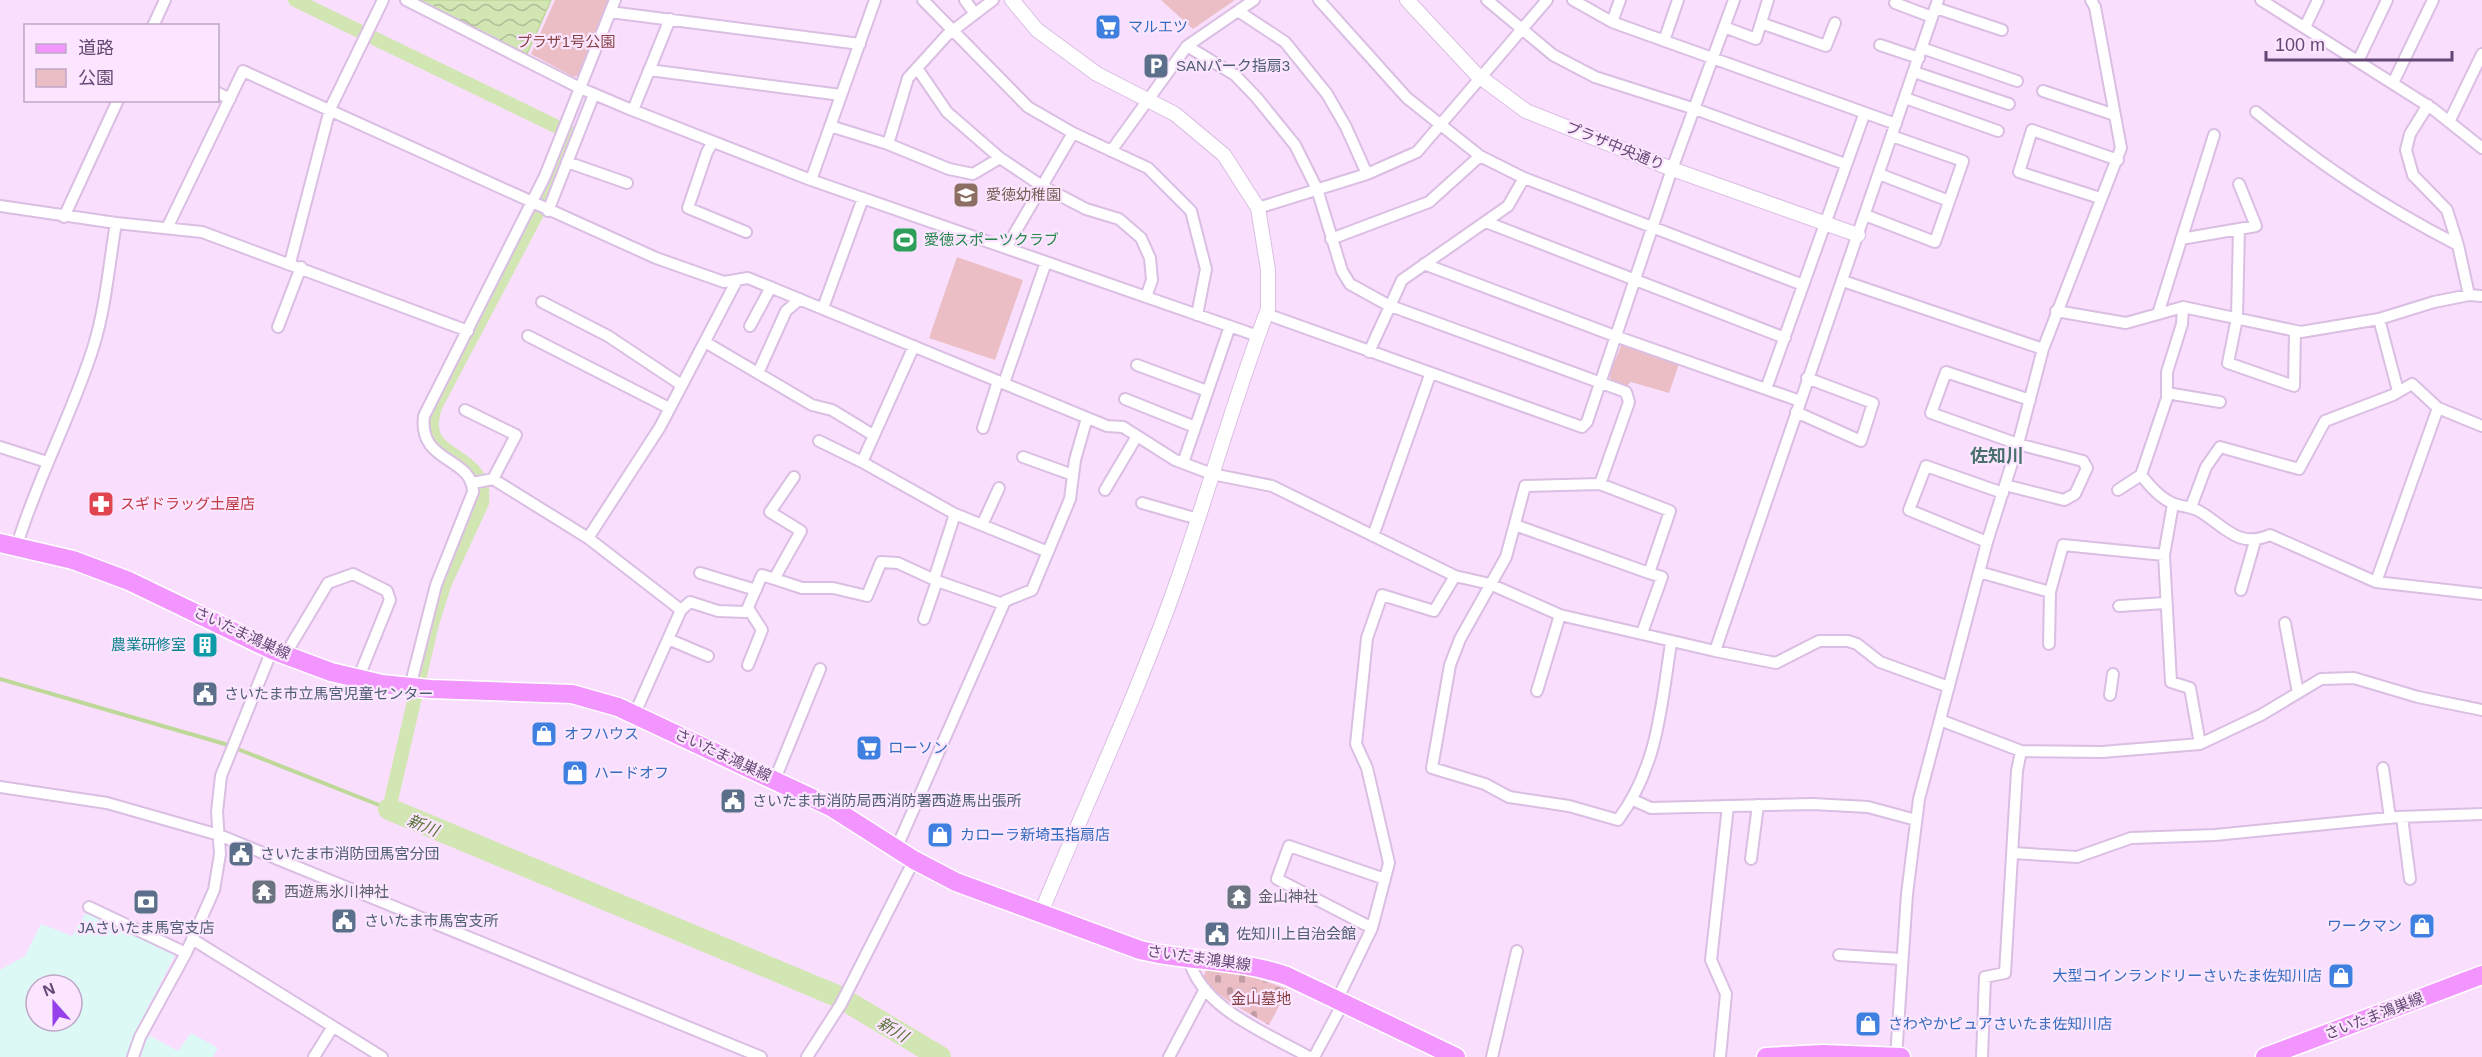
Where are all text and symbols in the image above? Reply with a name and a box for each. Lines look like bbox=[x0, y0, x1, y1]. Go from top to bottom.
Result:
supermarket icon: マルエツ bbox=[1093, 12, 1123, 42]
place label: マルエツ bbox=[1128, 18, 1188, 35]
legend bbox=[24, 24, 219, 102]
scale bar bbox=[2266, 24, 2452, 62]
park label: プラザ1号公園 bbox=[517, 33, 615, 50]
text: 100 m bbox=[2275, 35, 2325, 55]
text: 道路 bbox=[78, 38, 114, 58]
parking icon: SANパーク指扇3 bbox=[1141, 51, 1171, 81]
place label: SANパーク指扇3 bbox=[1176, 57, 1290, 74]
text: 公園 bbox=[78, 68, 114, 88]
street label: プラザ中央通り bbox=[1563, 118, 1667, 173]
school or university icon: 愛徳幼稚園 bbox=[951, 180, 981, 210]
place label: 愛徳幼稚園 bbox=[986, 186, 1061, 203]
sports icon: 愛徳スポーツクラブ bbox=[890, 225, 920, 255]
place label: 愛徳スポーツクラブ bbox=[924, 231, 1059, 248]
district label: 佐知川 bbox=[1970, 446, 2024, 466]
pharmacy icon: スギドラッグ土屋店 bbox=[86, 489, 116, 519]
place label: スギドラッグ土屋店 bbox=[120, 495, 255, 512]
street label: さいたま鴻巣線 bbox=[191, 603, 293, 662]
building icon: 農業研修室 bbox=[190, 630, 220, 660]
place label: 農業研修室 bbox=[111, 636, 186, 653]
public building icon: さいたま市立馬宮児童センター bbox=[190, 679, 220, 709]
place label: さいたま市立馬宮児童センター bbox=[224, 685, 434, 702]
shop icon: オフハウス bbox=[529, 719, 559, 749]
place label: オフハウス bbox=[564, 725, 639, 742]
street label: さいたま鴻巣線 bbox=[672, 725, 774, 784]
supermarket icon: ローソン bbox=[854, 733, 884, 763]
place label: ローソン bbox=[888, 739, 948, 756]
shop icon: ハードオフ bbox=[560, 758, 590, 788]
place label: ハードオフ bbox=[594, 764, 669, 781]
public building icon: さいたま市消防局西消防署西遊馬出張所 bbox=[718, 786, 748, 816]
place label: さいたま市消防局西消防署西遊馬出張所 bbox=[752, 792, 1022, 809]
water label: 新川 bbox=[405, 812, 443, 840]
shop icon: カローラ新埼玉指扇店 bbox=[925, 820, 955, 850]
place label: カローラ新埼玉指扇店 bbox=[960, 826, 1110, 843]
public building icon: さいたま市消防団馬宮分団 bbox=[226, 839, 256, 869]
place label: さいたま市消防団馬宮分団 bbox=[260, 845, 440, 862]
temple icon: 西遊馬氷川神社 bbox=[249, 877, 279, 907]
temple icon: 金山神社 bbox=[1224, 882, 1254, 912]
place label: 西遊馬氷川神社 bbox=[284, 883, 389, 900]
bank icon: JAさいたま馬宮支店 bbox=[131, 887, 161, 917]
place label: 金山神社 bbox=[1258, 888, 1318, 905]
public building icon: さいたま市馬宮支所 bbox=[329, 906, 359, 936]
shop icon: ワークマン bbox=[2407, 911, 2437, 941]
place label: さいたま市馬宮支所 bbox=[364, 912, 499, 929]
place label: ワークマン bbox=[2327, 917, 2402, 934]
place label: JAさいたま馬宮支店 bbox=[77, 919, 215, 936]
public building icon: 佐知川上自治会館 bbox=[1202, 919, 1232, 949]
place label: 佐知川上自治会館 bbox=[1236, 925, 1356, 942]
street label: さいたま鴻巣線 bbox=[1146, 942, 1252, 973]
shop icon: 大型コインランドリーさいたま佐知川店 bbox=[2326, 961, 2356, 991]
place label: 大型コインランドリーさいたま佐知川店 bbox=[2052, 967, 2322, 984]
north arrow bbox=[24, 973, 84, 1033]
text: N bbox=[40, 979, 57, 999]
street label: さいたま鴻巣線 bbox=[2322, 989, 2426, 1042]
park label: 金山墓地 bbox=[1231, 990, 1291, 1007]
shop icon: さわやかピュアさいたま佐知川店 bbox=[1853, 1009, 1883, 1039]
water label: 新川 bbox=[875, 1014, 913, 1046]
place label: さわやかピュアさいたま佐知川店 bbox=[1888, 1015, 2112, 1032]

